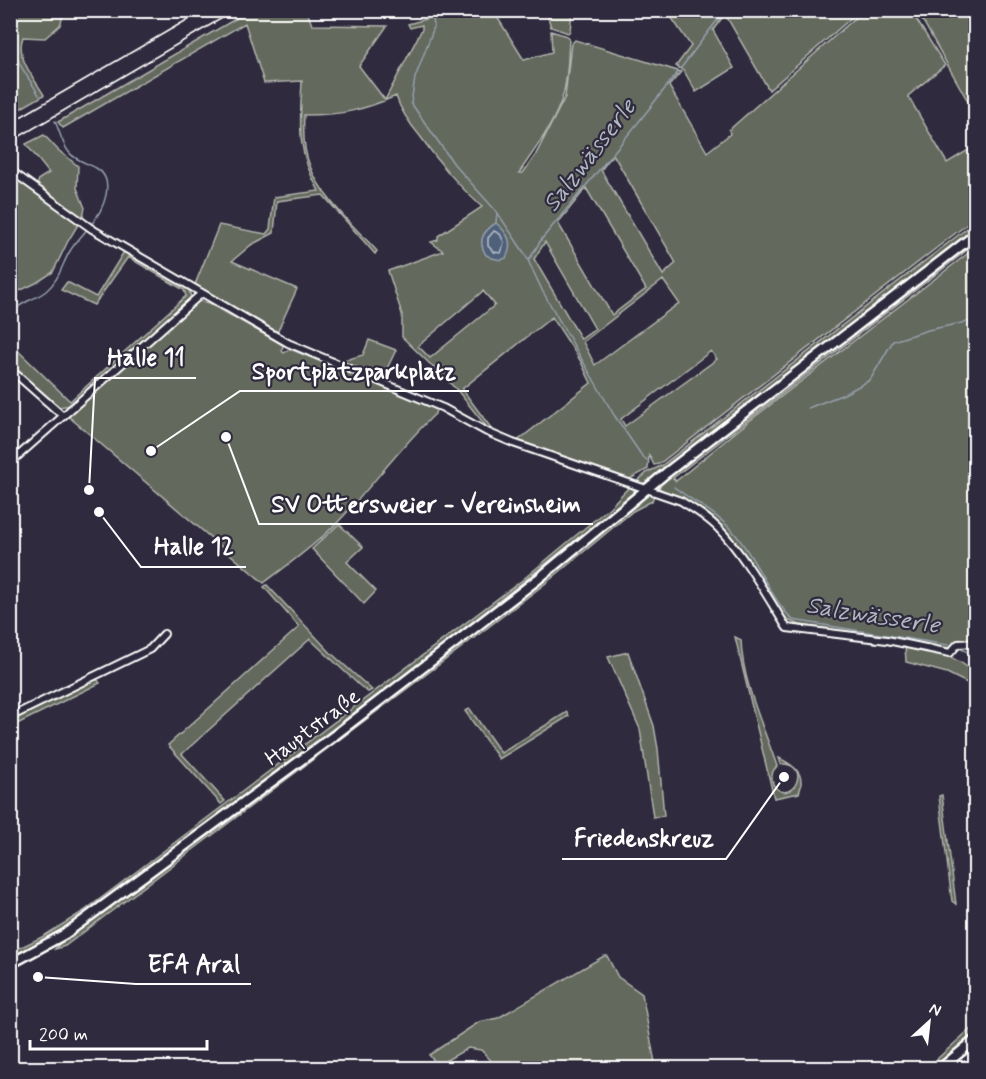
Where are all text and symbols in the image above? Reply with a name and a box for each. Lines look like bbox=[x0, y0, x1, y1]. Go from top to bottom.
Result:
water label: Salzwässerle bbox=[536, 93, 644, 219]
callout: Halle 11 bbox=[95, 336, 196, 378]
text: Halle 11 bbox=[107, 343, 185, 374]
callout: Sportplatzparkplatz bbox=[240, 349, 469, 391]
text: Sportplatzparkplatz bbox=[252, 357, 456, 388]
callout: SV Ottersweier - Vereinsheim bbox=[259, 482, 593, 524]
text: SV Ottersweier - Vereinsheim bbox=[271, 490, 581, 521]
callout: Halle 12 bbox=[141, 525, 246, 567]
text: Halle 12 bbox=[154, 532, 234, 563]
water label: Salzwässerle bbox=[804, 590, 943, 642]
street label: Hauptstraße bbox=[260, 683, 366, 773]
callout: Friedenskreuz bbox=[562, 817, 726, 859]
text: Friedenskreuz bbox=[574, 824, 714, 855]
callout: EFA Aral bbox=[136, 942, 251, 984]
text: EFA Aral bbox=[148, 950, 240, 981]
north arrow bbox=[899, 992, 959, 1052]
text: N bbox=[926, 998, 945, 1022]
scale bar bbox=[30, 1013, 207, 1051]
text: 200 m bbox=[39, 1023, 88, 1047]

